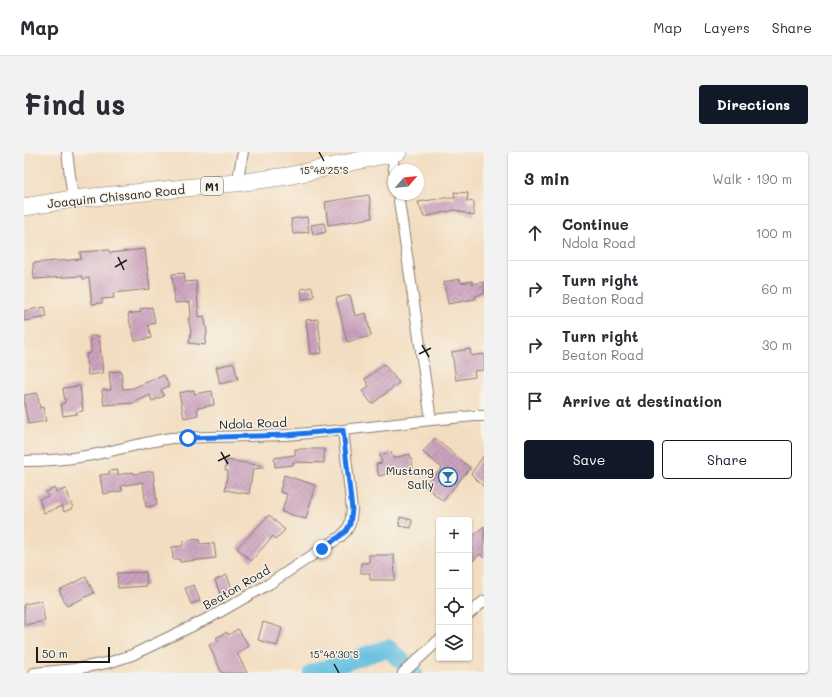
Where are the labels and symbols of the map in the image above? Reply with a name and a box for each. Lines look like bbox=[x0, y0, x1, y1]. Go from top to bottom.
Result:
text: 15°48'25"S bbox=[300, 163, 349, 177]
north arrow bbox=[388, 164, 424, 200]
road number: M1 bbox=[201, 177, 223, 195]
street label: Joaquim Chissano Road bbox=[46, 181, 186, 211]
street label: Ndola Road bbox=[219, 414, 288, 432]
route start bbox=[179, 429, 197, 447]
place label: Mustang Sally bbox=[386, 462, 434, 492]
bar icon: Mustang Sally bbox=[437, 466, 459, 488]
route end bbox=[313, 540, 331, 558]
street label: Beaton Road bbox=[199, 561, 273, 613]
scale bar bbox=[36, 645, 110, 664]
text: 15°48'30"S bbox=[309, 647, 359, 661]

